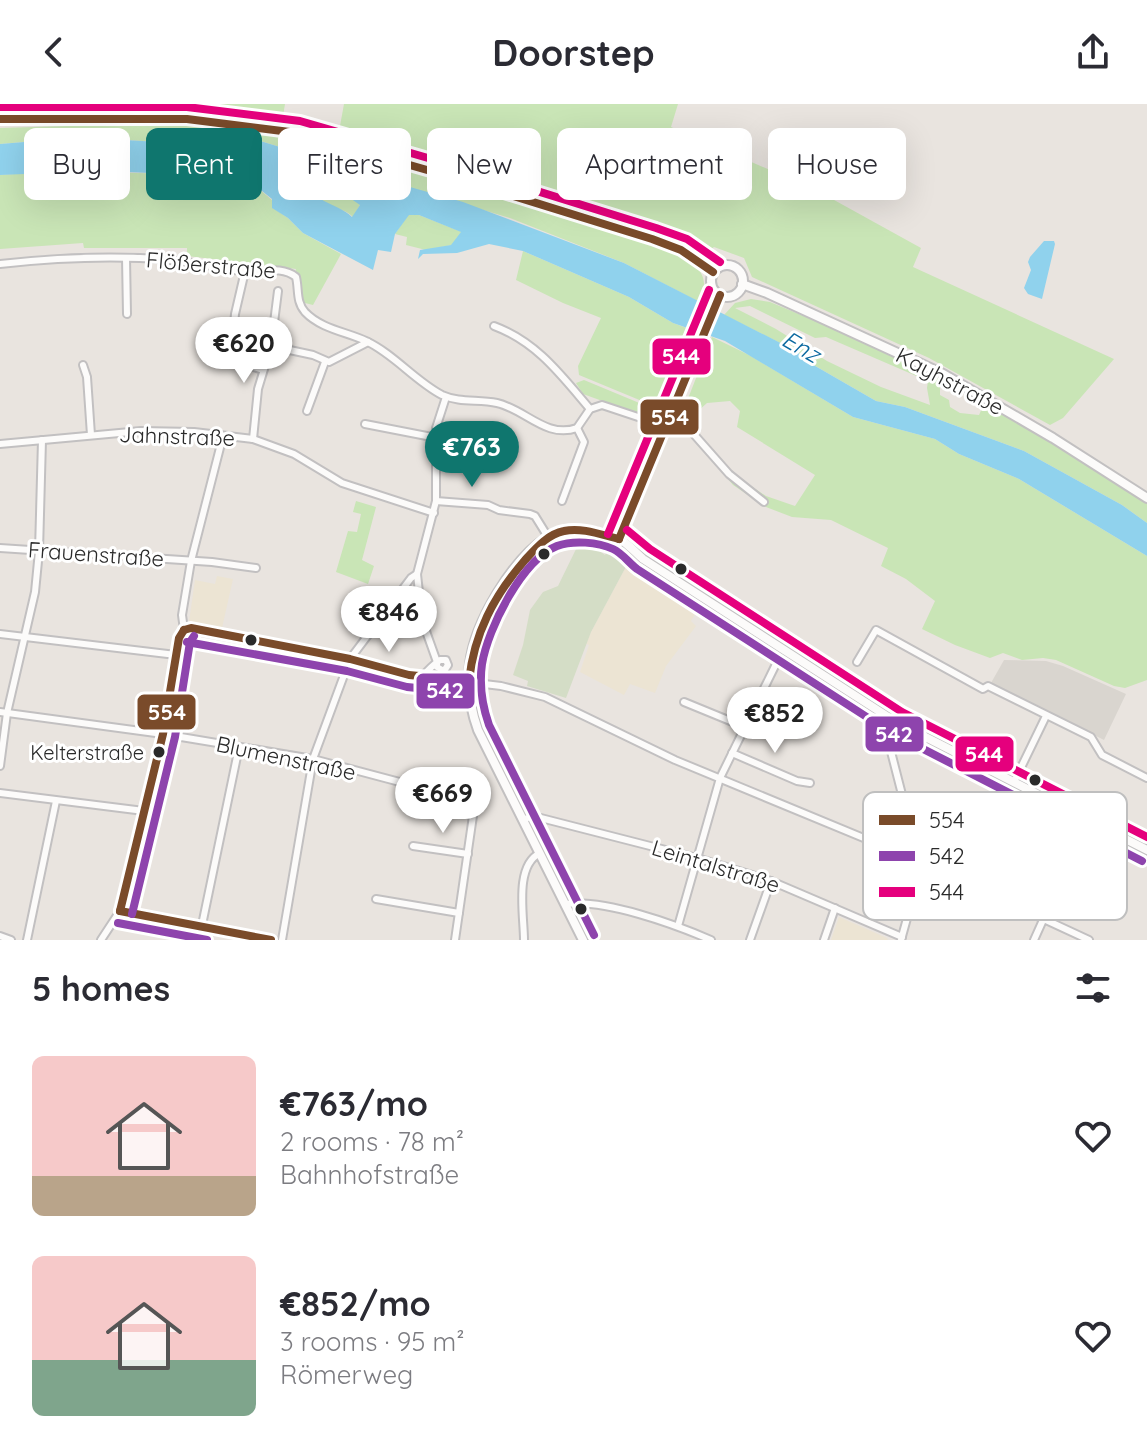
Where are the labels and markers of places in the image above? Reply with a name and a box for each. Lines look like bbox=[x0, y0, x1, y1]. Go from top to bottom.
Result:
pin: €620 bbox=[197, 317, 291, 385]
pin: €763 bbox=[425, 421, 519, 489]
unlabelled marker bbox=[536, 546, 552, 562]
unlabelled marker bbox=[673, 561, 689, 577]
pin: €846 bbox=[342, 586, 436, 654]
unlabelled marker bbox=[243, 632, 259, 648]
pin: €852 bbox=[728, 687, 822, 755]
place label: Kelterstraße bbox=[30, 740, 144, 765]
marker: Kelterstraße bbox=[151, 744, 167, 760]
pin: €669 bbox=[396, 767, 490, 835]
unlabelled marker bbox=[1027, 772, 1043, 788]
unlabelled marker bbox=[573, 901, 589, 917]

